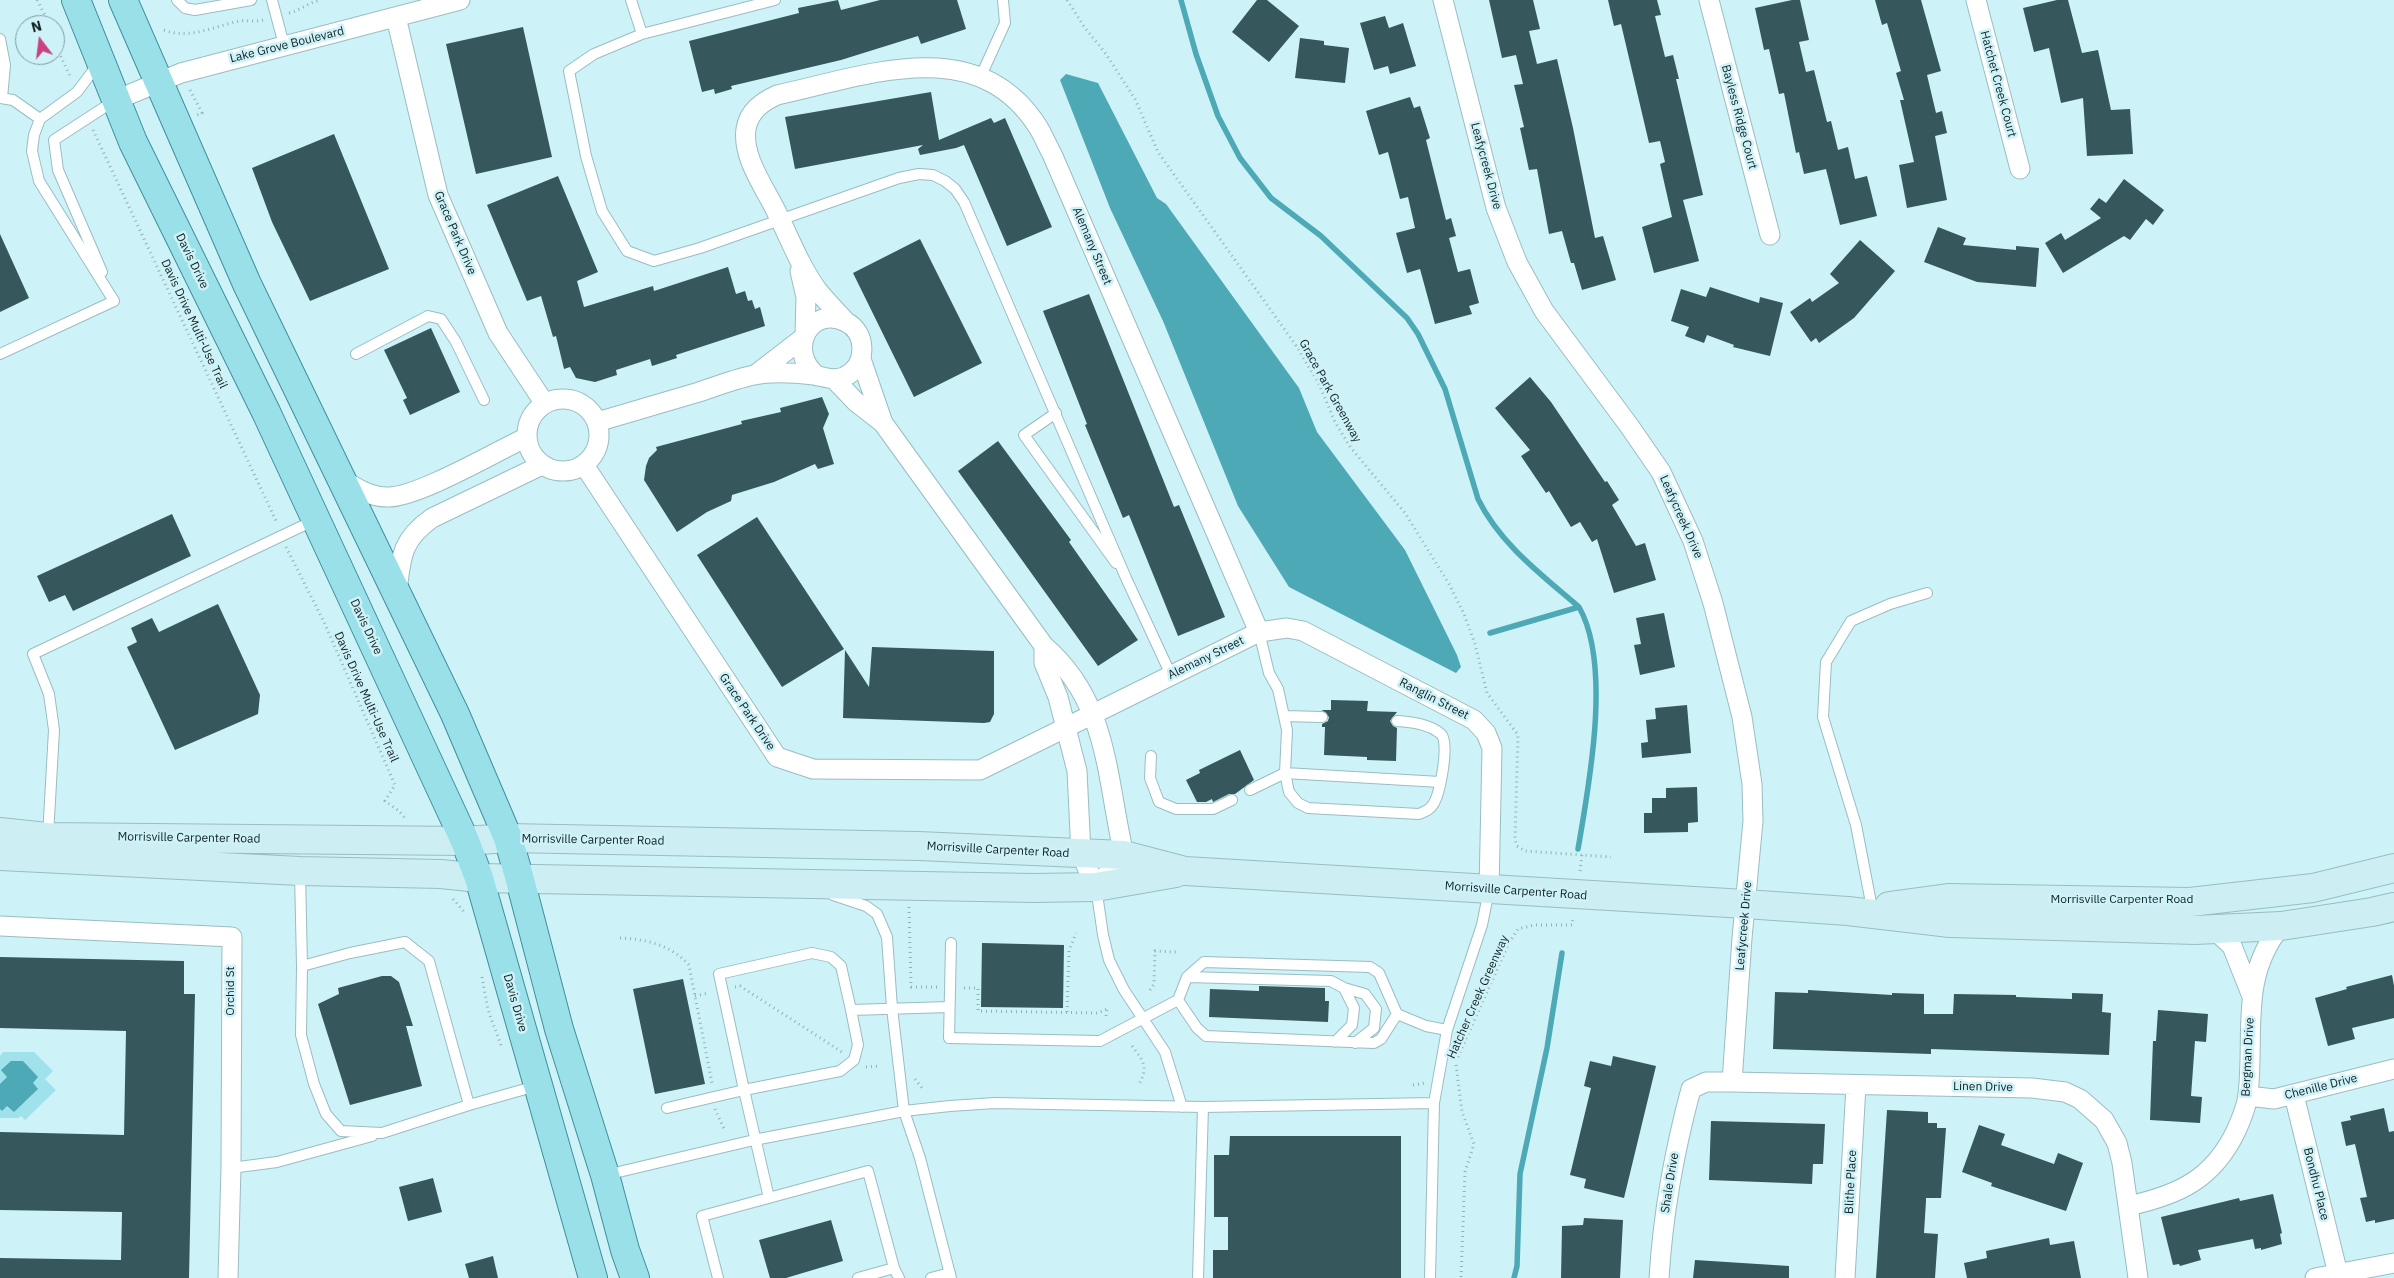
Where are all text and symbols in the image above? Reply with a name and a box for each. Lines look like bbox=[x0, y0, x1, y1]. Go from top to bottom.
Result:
north arrow bbox=[15, 15, 65, 65]
text: N bbox=[29, 16, 44, 36]
street label: Lake Grove Boulevard bbox=[228, 24, 346, 66]
street label: Hatchet Creek Court bbox=[1977, 29, 2019, 139]
street label: Bayless Ridge Court bbox=[1718, 63, 1760, 171]
street label: Leafycreek Drive bbox=[1467, 121, 1505, 211]
street label: Grace Park Drive bbox=[431, 189, 479, 277]
street label: Alemany Street bbox=[1069, 205, 1115, 287]
street label: Davis Drive bbox=[172, 231, 212, 291]
street label: Davis Drive Multi-Use Trail bbox=[158, 257, 230, 391]
street label: Grace Park Greenway bbox=[1296, 337, 1364, 445]
street label: Leafycreek Drive bbox=[1656, 473, 1706, 561]
street label: Davis Drive bbox=[347, 597, 385, 657]
street label: Davis Drive Multi-Use Trail bbox=[331, 630, 401, 764]
street label: Alemany Street bbox=[1166, 633, 1246, 683]
street label: Grace Park Drive bbox=[716, 671, 778, 753]
street label: Ranglin Street bbox=[1397, 675, 1471, 723]
street label: Morrisville Carpenter Road bbox=[117, 830, 261, 846]
street label: Morrisville Carpenter Road bbox=[521, 832, 665, 848]
street label: Morrisville Carpenter Road bbox=[926, 839, 1070, 861]
street label: Morrisville Carpenter Road bbox=[1444, 879, 1588, 903]
street label: Leafycreek Drive bbox=[1733, 881, 1755, 971]
street label: Morrisville Carpenter Road bbox=[2051, 893, 2193, 907]
street label: Hatcher Creek Greenway bbox=[1444, 933, 1512, 1061]
street label: Orchid St bbox=[224, 966, 238, 1016]
street label: Davis Drive bbox=[500, 972, 530, 1034]
street label: Bergman Drive bbox=[2239, 1017, 2257, 1097]
street label: Chenille Drive bbox=[2283, 1071, 2359, 1103]
street label: Linen Drive bbox=[1953, 1079, 2013, 1095]
street label: Bondhu Place bbox=[2300, 1146, 2332, 1222]
street label: Blithe Place bbox=[1842, 1150, 1860, 1214]
street label: Shale Drive bbox=[1658, 1152, 1682, 1214]

